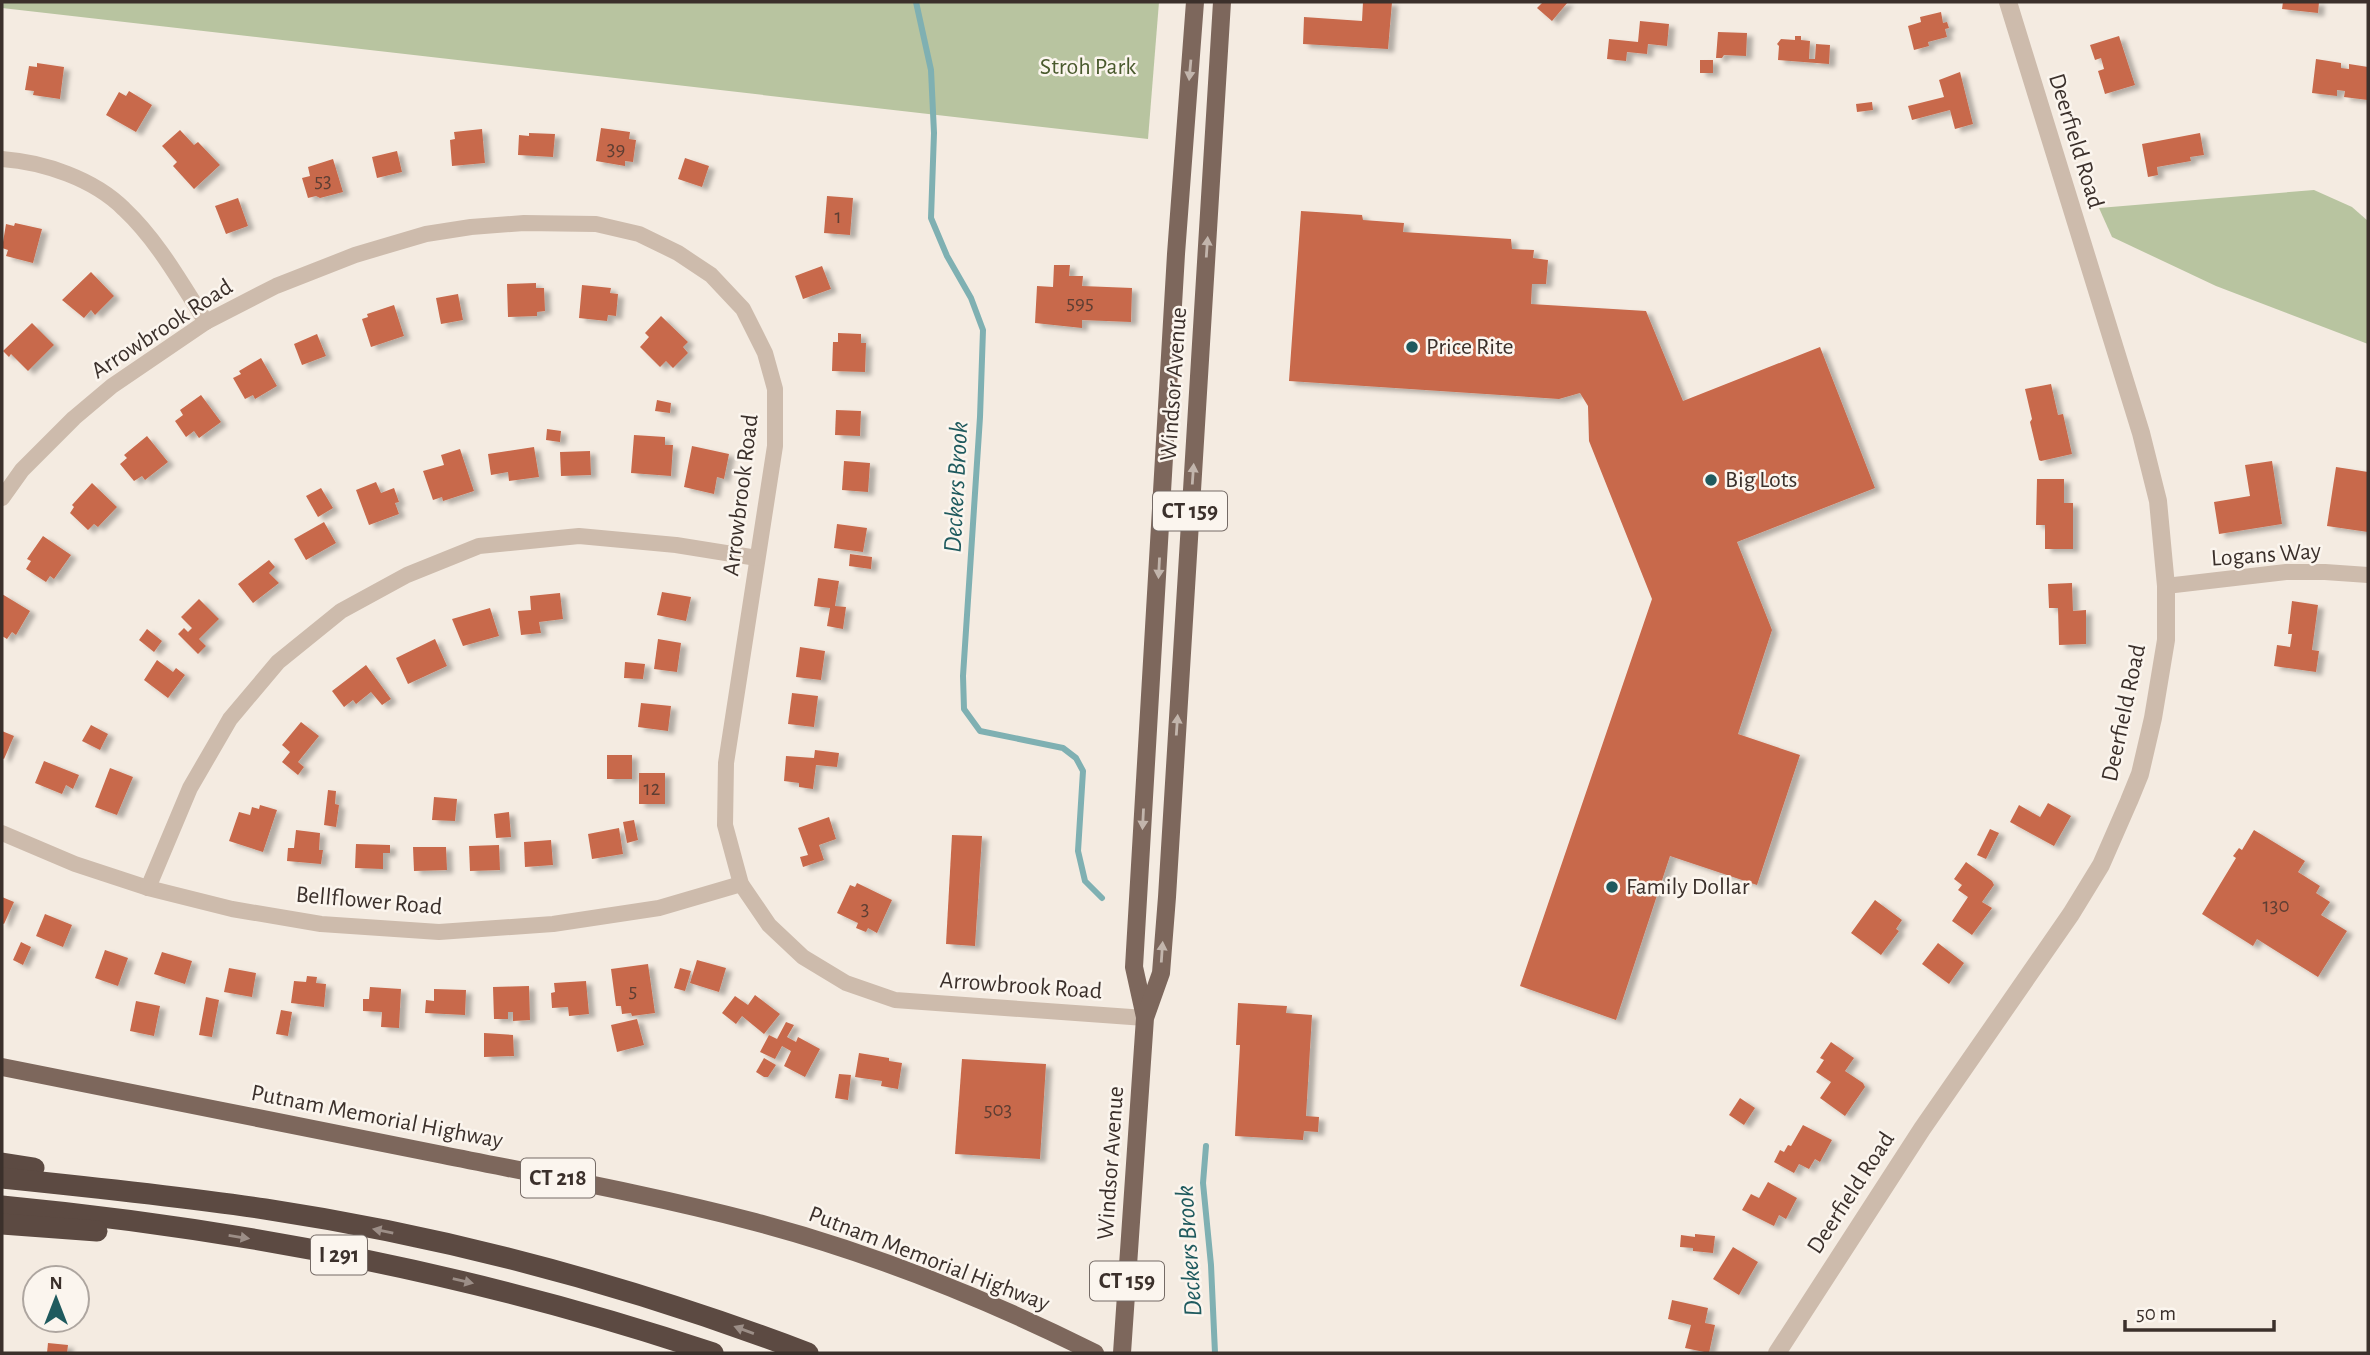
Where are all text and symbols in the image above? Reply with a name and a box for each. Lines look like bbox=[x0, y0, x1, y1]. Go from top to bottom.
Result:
park label: Stroh Park bbox=[1040, 55, 1136, 79]
one-way arrow bbox=[1184, 59, 1195, 81]
street label: Deerfield Road bbox=[2044, 71, 2108, 211]
house number: 39 bbox=[607, 138, 625, 159]
house number: 53 bbox=[314, 170, 332, 191]
house number: 1 bbox=[834, 206, 842, 227]
one-way arrow bbox=[1202, 236, 1213, 258]
street label: Arrowbrook Road bbox=[87, 275, 237, 383]
house number: 595 bbox=[1066, 292, 1094, 313]
street label: Windsor Avenue bbox=[1157, 306, 1191, 462]
place label: Price Rite bbox=[1426, 335, 1513, 359]
marker: Price Rite bbox=[1404, 339, 1420, 355]
street label: Arrowbrook Road bbox=[719, 413, 763, 577]
water label: Deckers Brook bbox=[940, 421, 972, 553]
one-way arrow bbox=[1187, 463, 1198, 485]
place label: Big Lots bbox=[1725, 468, 1797, 492]
marker: Big Lots bbox=[1703, 472, 1719, 488]
road number: CT 159 bbox=[1153, 491, 1227, 530]
street label: Logans Way bbox=[2210, 539, 2322, 571]
one-way arrow bbox=[1153, 557, 1164, 579]
street label: Deerfield Road bbox=[2098, 642, 2150, 784]
one-way arrow bbox=[1172, 714, 1183, 736]
house number: 12 bbox=[644, 778, 660, 799]
one-way arrow bbox=[1138, 808, 1149, 830]
place label: Family Dollar bbox=[1626, 875, 1750, 899]
marker: Family Dollar bbox=[1604, 879, 1620, 895]
street label: Bellflower Road bbox=[295, 883, 443, 919]
house number: 130 bbox=[2263, 895, 2289, 916]
house number: 3 bbox=[861, 898, 869, 919]
one-way arrow bbox=[1157, 941, 1168, 963]
street label: Arrowbrook Road bbox=[939, 968, 1103, 1004]
house number: 5 bbox=[629, 980, 637, 1001]
street label: Putnam Memorial Highway bbox=[249, 1081, 505, 1153]
street label: Windsor Avenue bbox=[1094, 1085, 1128, 1241]
house number: 503 bbox=[984, 1099, 1012, 1120]
street label: Deerfield Road bbox=[1803, 1128, 1899, 1258]
road number: CT 218 bbox=[521, 1158, 595, 1198]
water label: Deckers Brook bbox=[1171, 1184, 1207, 1318]
street label: Putnam Memorial Highway bbox=[805, 1202, 1053, 1316]
one-way arrow bbox=[372, 1226, 394, 1237]
one-way arrow bbox=[229, 1232, 251, 1243]
road number: I 291 bbox=[311, 1236, 367, 1274]
road number: CT 159 bbox=[1090, 1262, 1164, 1300]
north arrow bbox=[21, 1264, 91, 1334]
text: N bbox=[49, 1274, 63, 1293]
one-way arrow bbox=[452, 1276, 474, 1287]
scale bar bbox=[2125, 1288, 2274, 1332]
text: 50 m bbox=[2136, 1303, 2176, 1324]
one-way arrow bbox=[734, 1324, 755, 1335]

